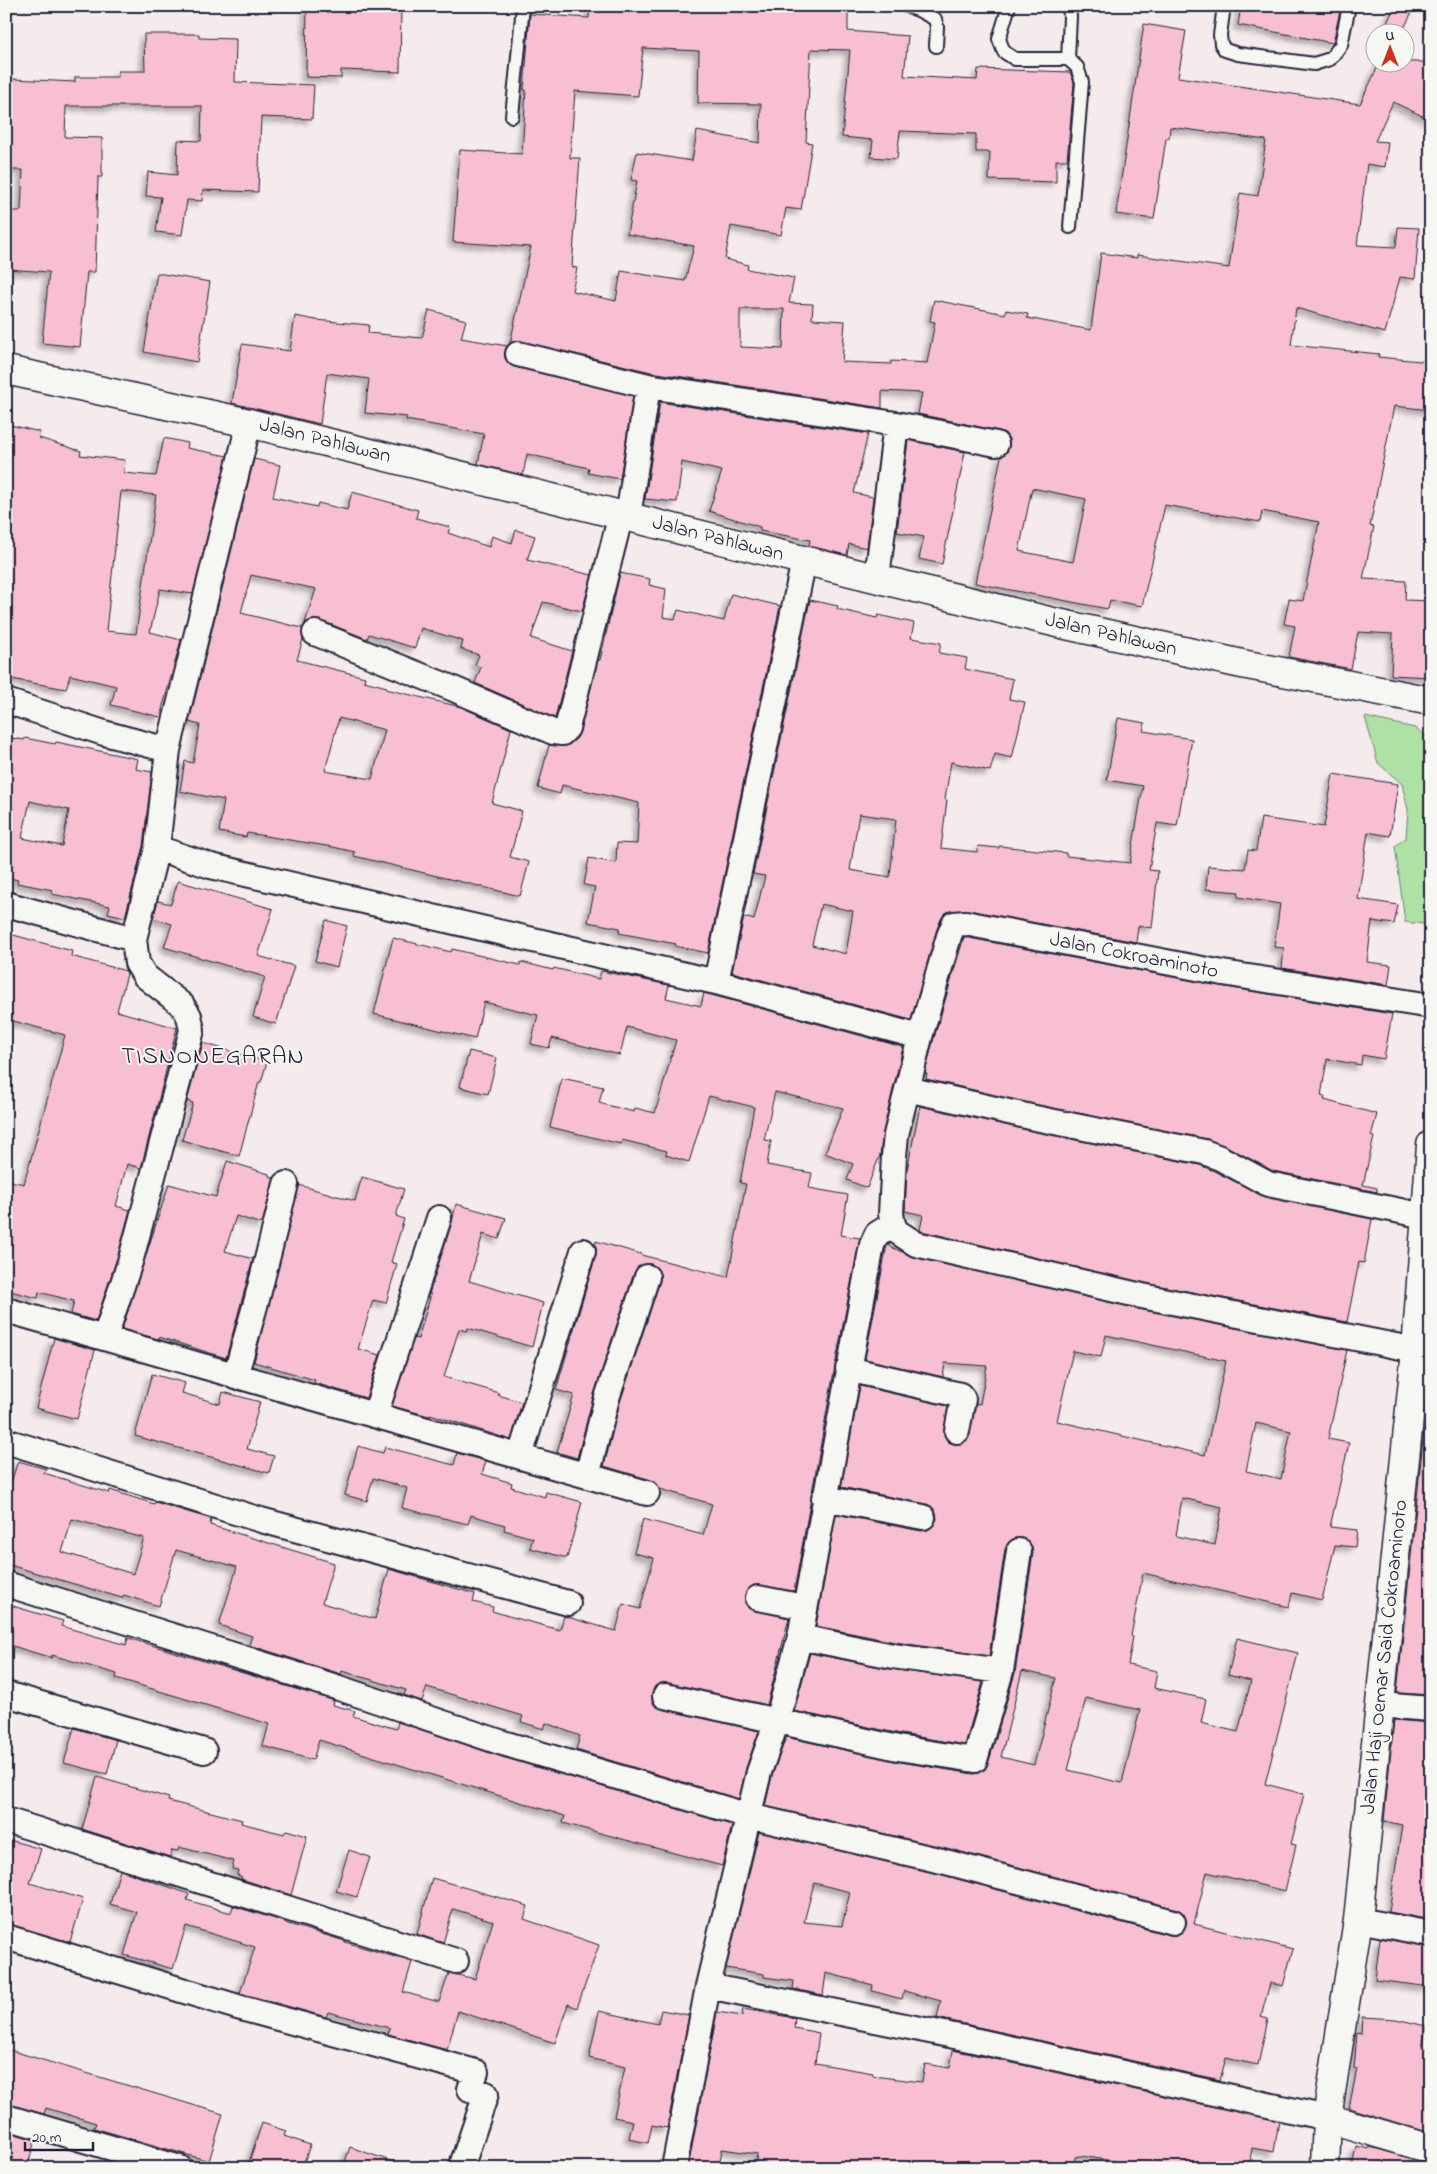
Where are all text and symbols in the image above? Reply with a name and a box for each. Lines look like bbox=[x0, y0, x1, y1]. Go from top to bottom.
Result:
north arrow bbox=[1364, 22, 1414, 72]
text: U bbox=[1386, 26, 1395, 47]
street label: Jalan Pahlawan bbox=[256, 410, 394, 472]
street label: Jalan Pahlawan bbox=[649, 508, 787, 570]
street label: Jalan Pahlawan bbox=[1042, 605, 1180, 665]
street label: Jalan Cokroaminoto bbox=[1047, 925, 1221, 987]
district label: TISNONEGARAN bbox=[121, 1040, 305, 1075]
street label: Jalan Haji Oemar Said Cokroaminoto bbox=[1354, 1498, 1416, 1816]
scale bar bbox=[25, 2119, 92, 2151]
text: 20 m bbox=[32, 2127, 62, 2149]

